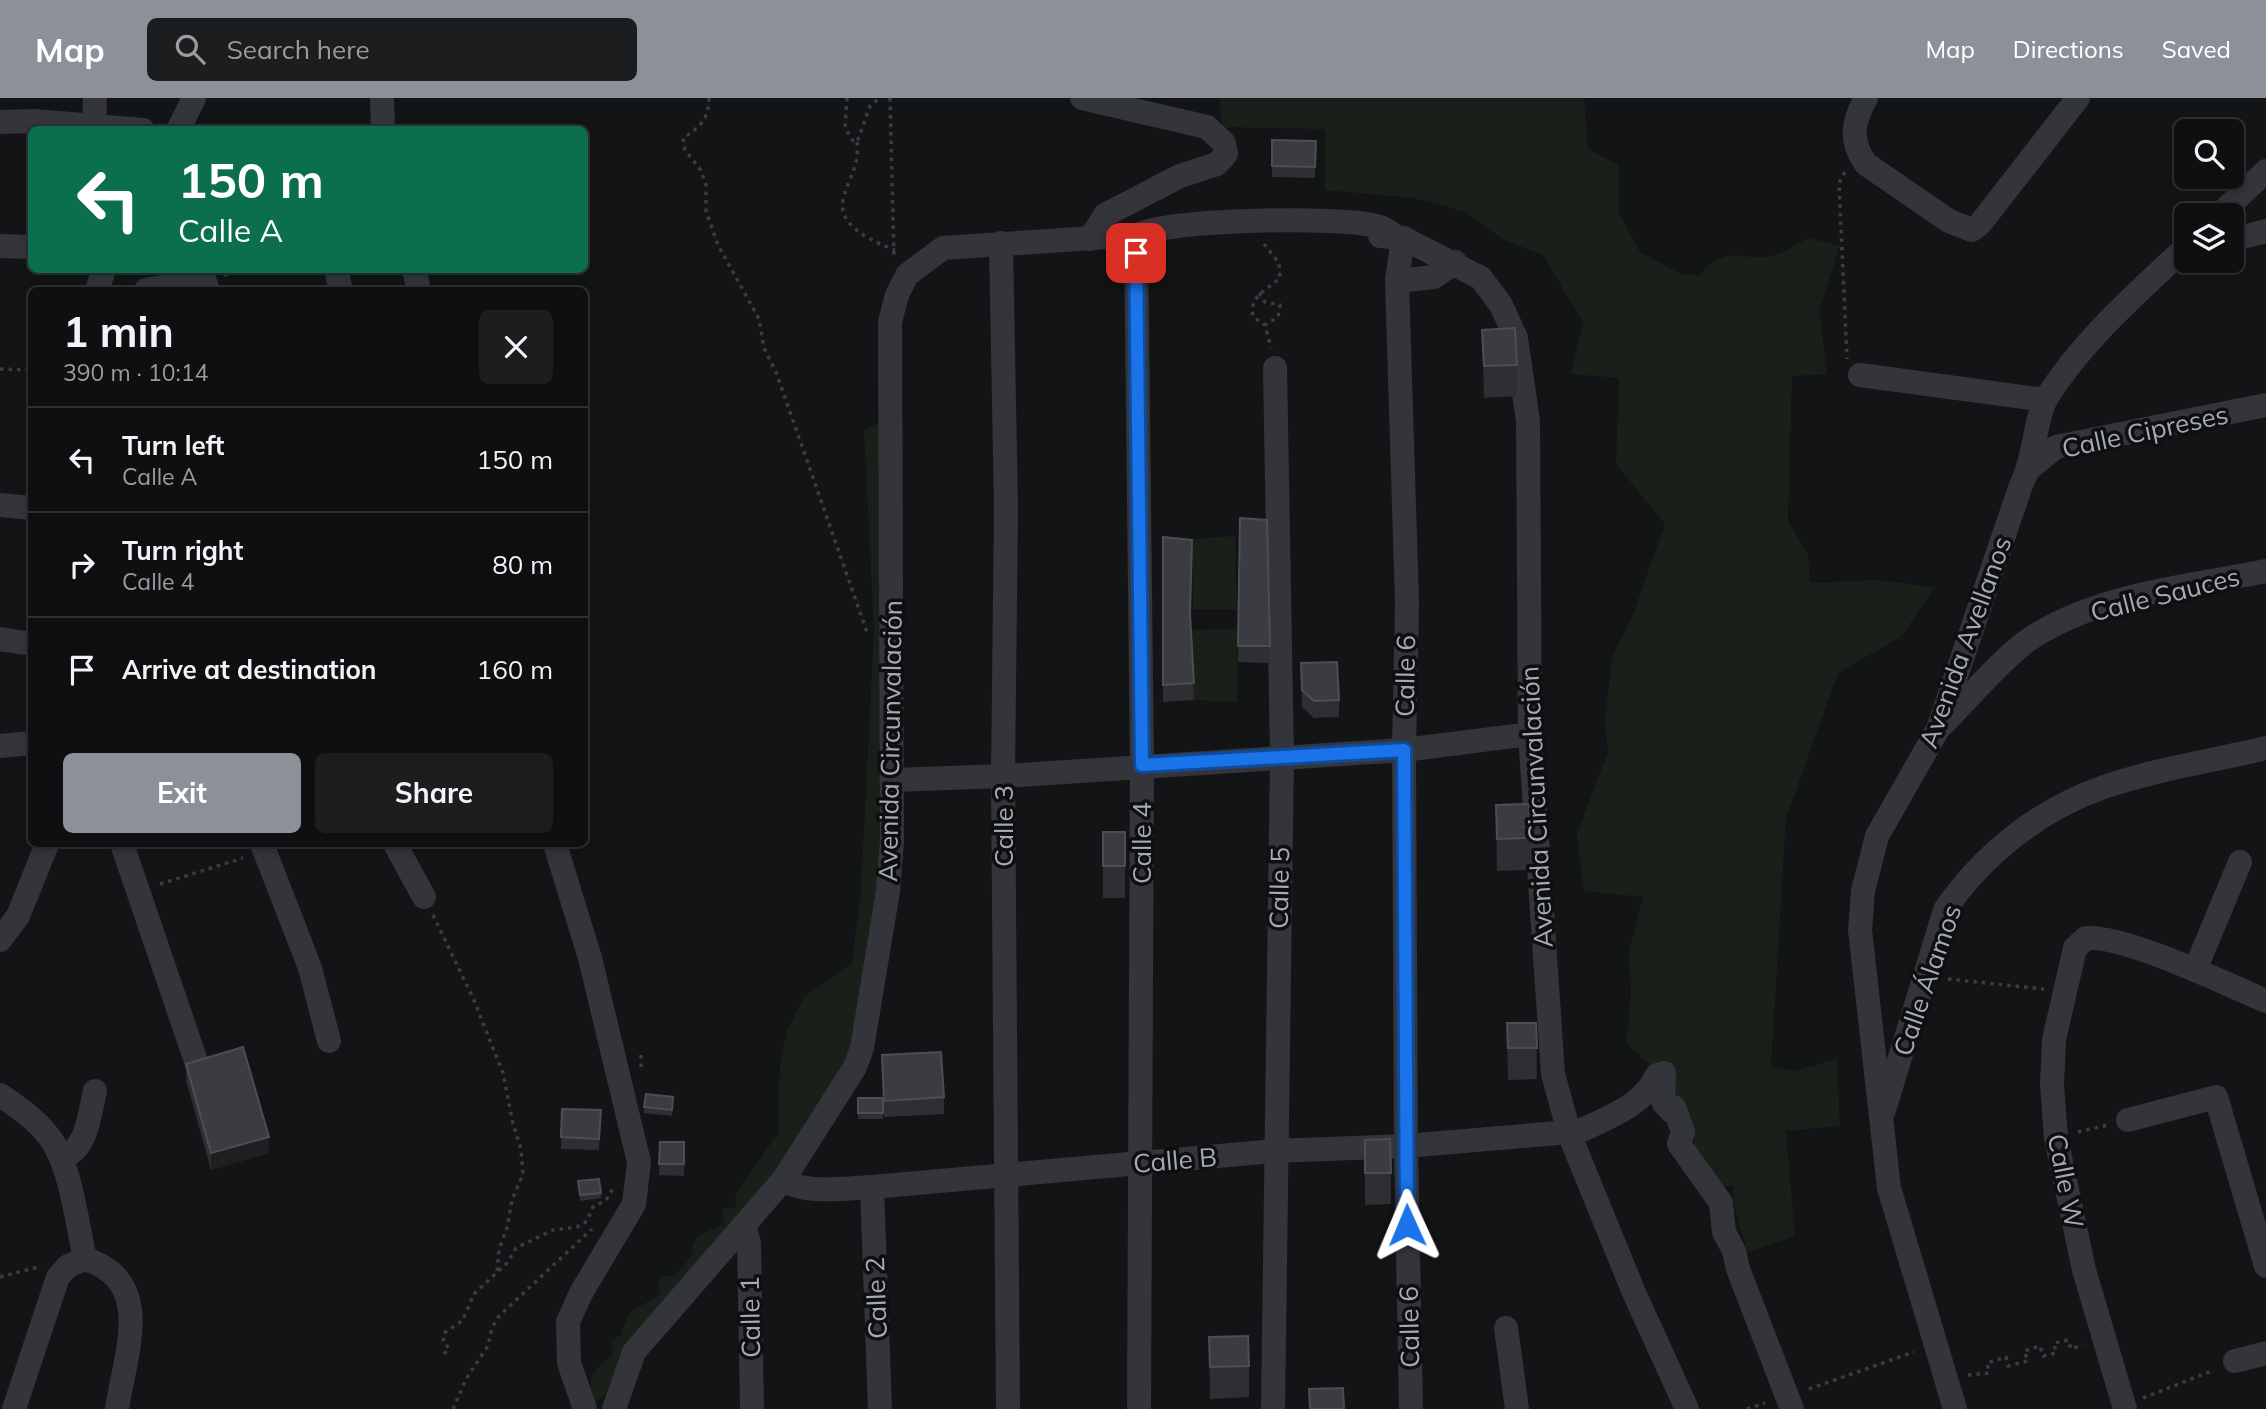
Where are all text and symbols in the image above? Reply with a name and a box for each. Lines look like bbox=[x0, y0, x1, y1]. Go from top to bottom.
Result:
search box bbox=[147, 18, 637, 81]
text: Map bbox=[35, 29, 105, 70]
icon: search bbox=[171, 30, 209, 68]
text: Search here bbox=[227, 33, 370, 66]
text: Map bbox=[1925, 34, 1975, 64]
text: Directions bbox=[2013, 34, 2124, 64]
text: Saved bbox=[2162, 34, 2231, 64]
map controls bbox=[2174, 119, 2244, 273]
button: search bbox=[2174, 119, 2244, 189]
text: 150 m bbox=[178, 149, 324, 210]
icon: left bbox=[63, 154, 154, 245]
button: layers bbox=[2174, 203, 2244, 273]
text: Calle A bbox=[178, 210, 283, 250]
pin bbox=[1106, 223, 1166, 283]
icon: arrive bbox=[1117, 234, 1155, 272]
text: 1 min bbox=[63, 305, 174, 358]
button: close bbox=[479, 310, 553, 384]
text: 390 m · 10:14 bbox=[63, 358, 208, 387]
street label: Calle Cipreses bbox=[2059, 397, 2231, 465]
text: Turn left bbox=[122, 429, 224, 462]
icon: left bbox=[63, 441, 101, 479]
text: 150 m bbox=[477, 443, 553, 476]
text: Calle A bbox=[122, 462, 198, 491]
street label: Avenida Avellanos bbox=[1911, 532, 2019, 752]
text: Turn right bbox=[122, 534, 243, 567]
icon: right bbox=[63, 546, 101, 584]
text: 80 m bbox=[492, 548, 553, 581]
street label: Calle Sauces bbox=[2087, 560, 2243, 628]
text: Calle 4 bbox=[122, 567, 194, 596]
street label: Avenida Circunvalación bbox=[871, 600, 909, 882]
street label: Calle 6 bbox=[1388, 635, 1422, 717]
icon: arrive bbox=[63, 651, 101, 689]
text: Arrive at destination bbox=[122, 653, 377, 686]
text: 160 m bbox=[477, 653, 553, 686]
street label: Avenida Circunvalación bbox=[1512, 665, 1560, 949]
button: Exit bbox=[63, 753, 301, 833]
button: Share bbox=[315, 753, 553, 833]
street label: Calle 3 bbox=[987, 785, 1020, 867]
street label: Calle 4 bbox=[1125, 802, 1158, 884]
street label: Calle 5 bbox=[1262, 847, 1296, 929]
street label: Calle Álamos bbox=[1886, 900, 1968, 1060]
street label: Calle W bbox=[2041, 1131, 2091, 1231]
street label: Calle B bbox=[1132, 1140, 1218, 1180]
position arrow bbox=[1370, 1188, 1444, 1262]
street label: Calle 2 bbox=[858, 1257, 894, 1339]
street label: Calle 1 bbox=[733, 1276, 767, 1358]
street label: Calle 6 bbox=[1392, 1286, 1426, 1368]

